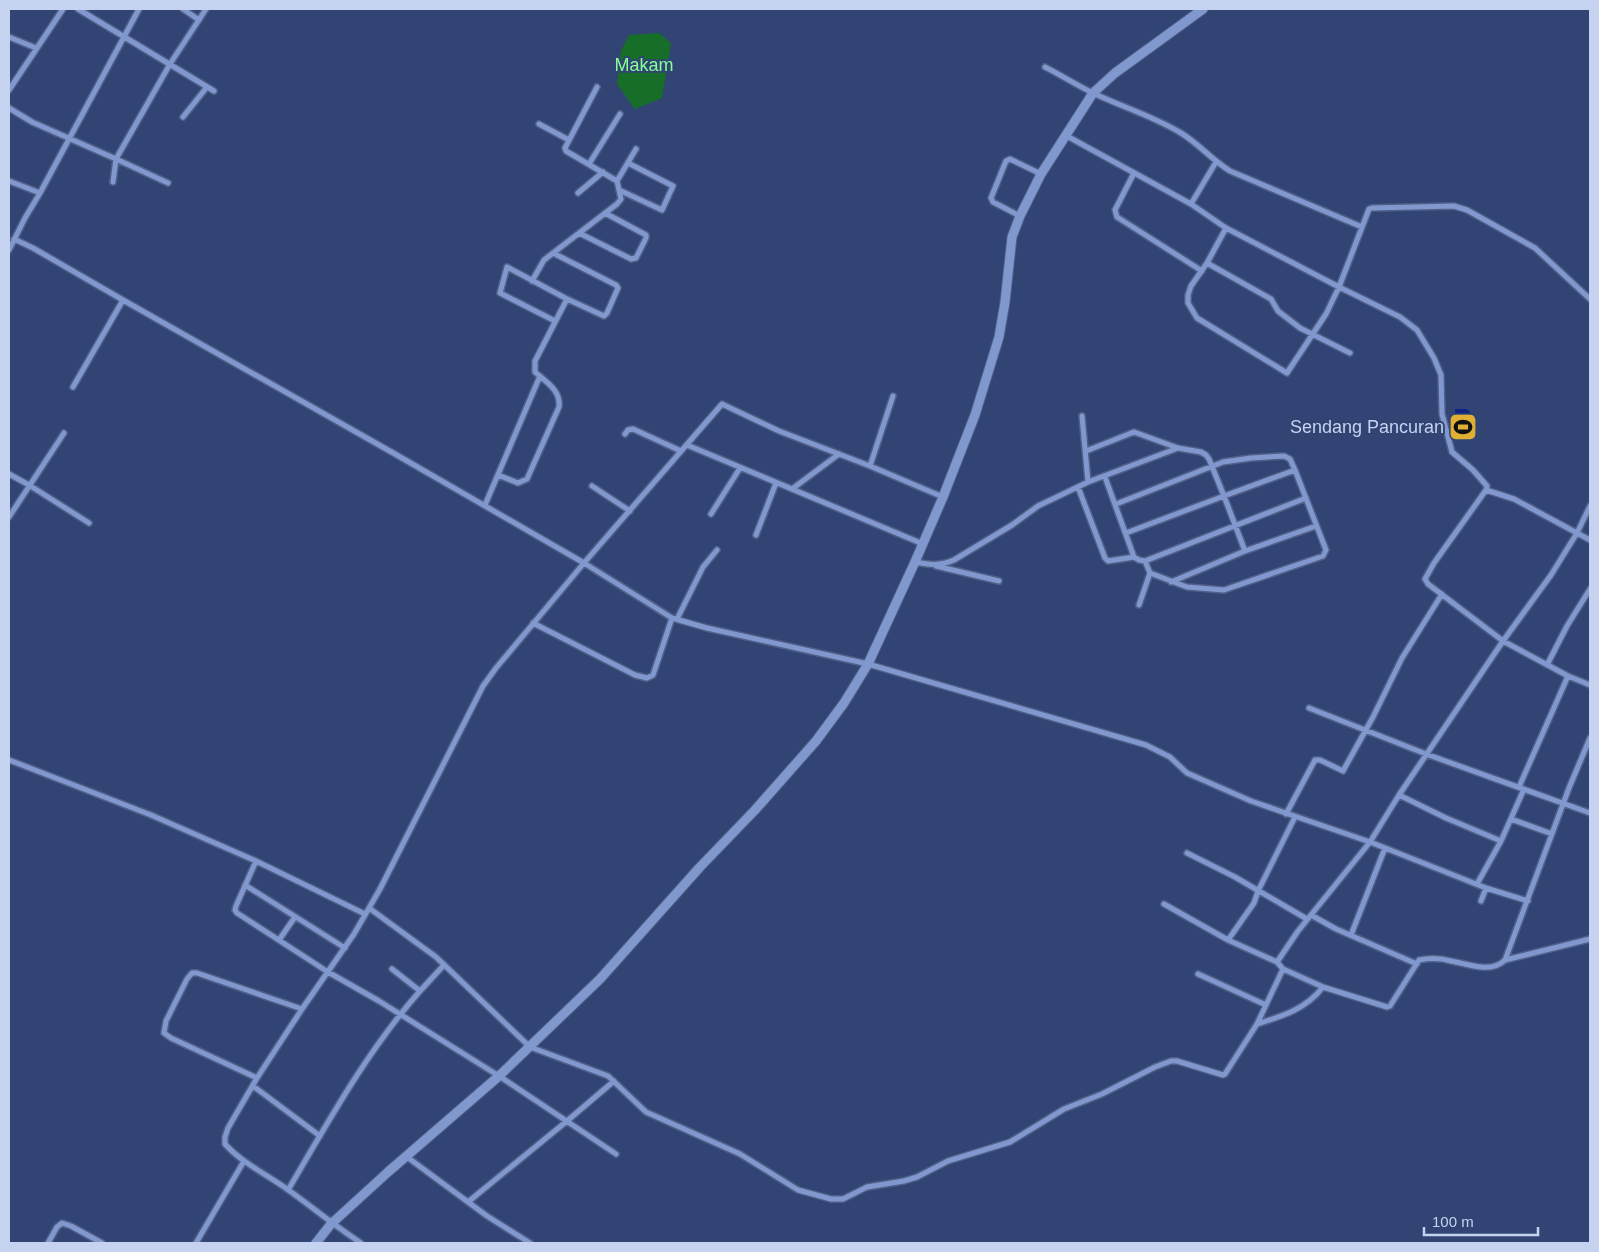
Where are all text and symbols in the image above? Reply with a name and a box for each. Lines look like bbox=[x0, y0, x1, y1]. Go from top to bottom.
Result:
park label: Makam bbox=[614, 55, 674, 75]
sports icon: Sendang Pancuran bbox=[1448, 412, 1478, 442]
place label: Sendang Pancuran bbox=[1290, 417, 1444, 437]
scale bar bbox=[1424, 1204, 1538, 1236]
text: 100 m bbox=[1432, 1213, 1474, 1230]

